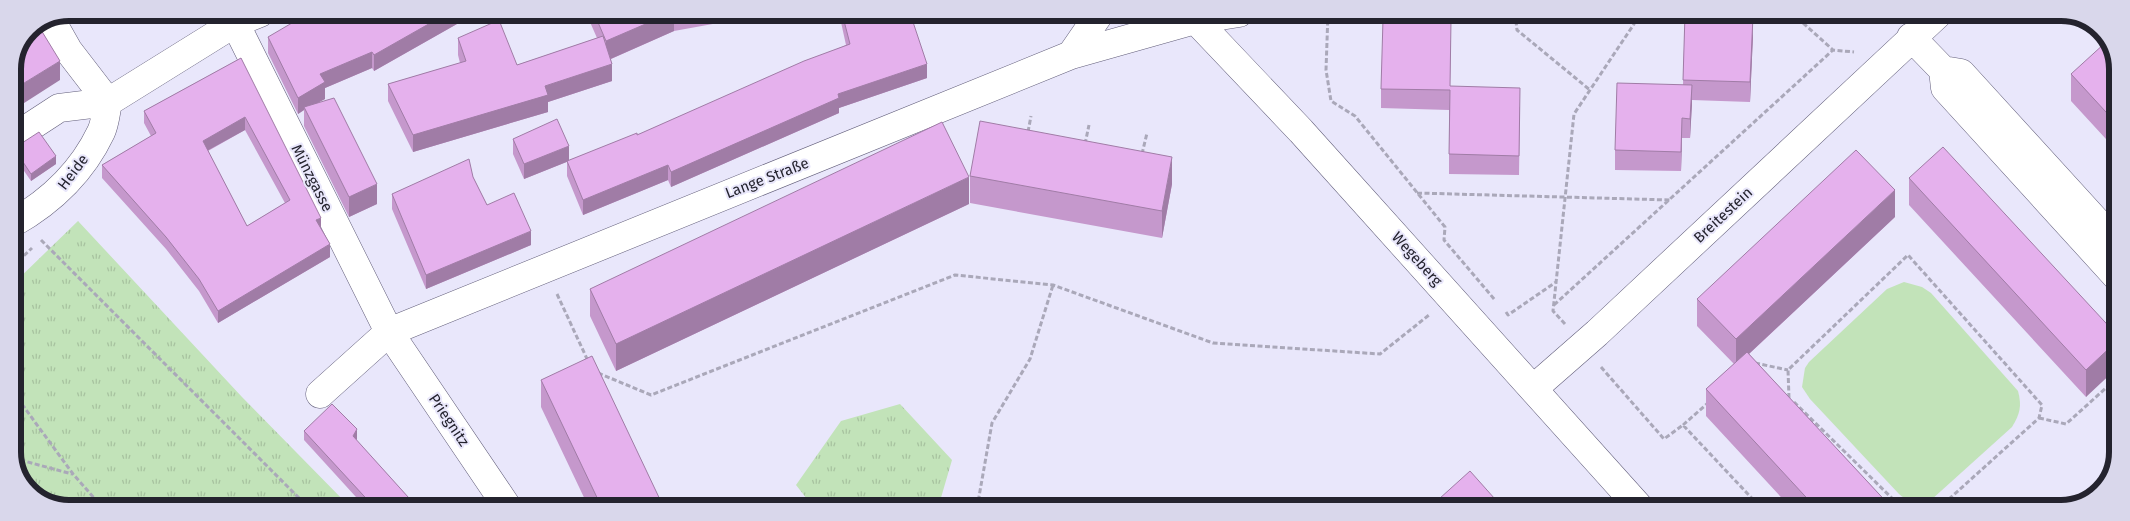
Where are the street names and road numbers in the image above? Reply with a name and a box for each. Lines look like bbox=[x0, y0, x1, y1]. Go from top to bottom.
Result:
street label: Münzgasse bbox=[287, 141, 337, 215]
street label: Heide bbox=[54, 151, 92, 193]
street label: Lange Straße bbox=[723, 154, 811, 202]
street label: Breitestein bbox=[1690, 183, 1756, 247]
street label: Wegeberg bbox=[1388, 228, 1446, 290]
street label: Priegnitz bbox=[425, 390, 473, 450]

